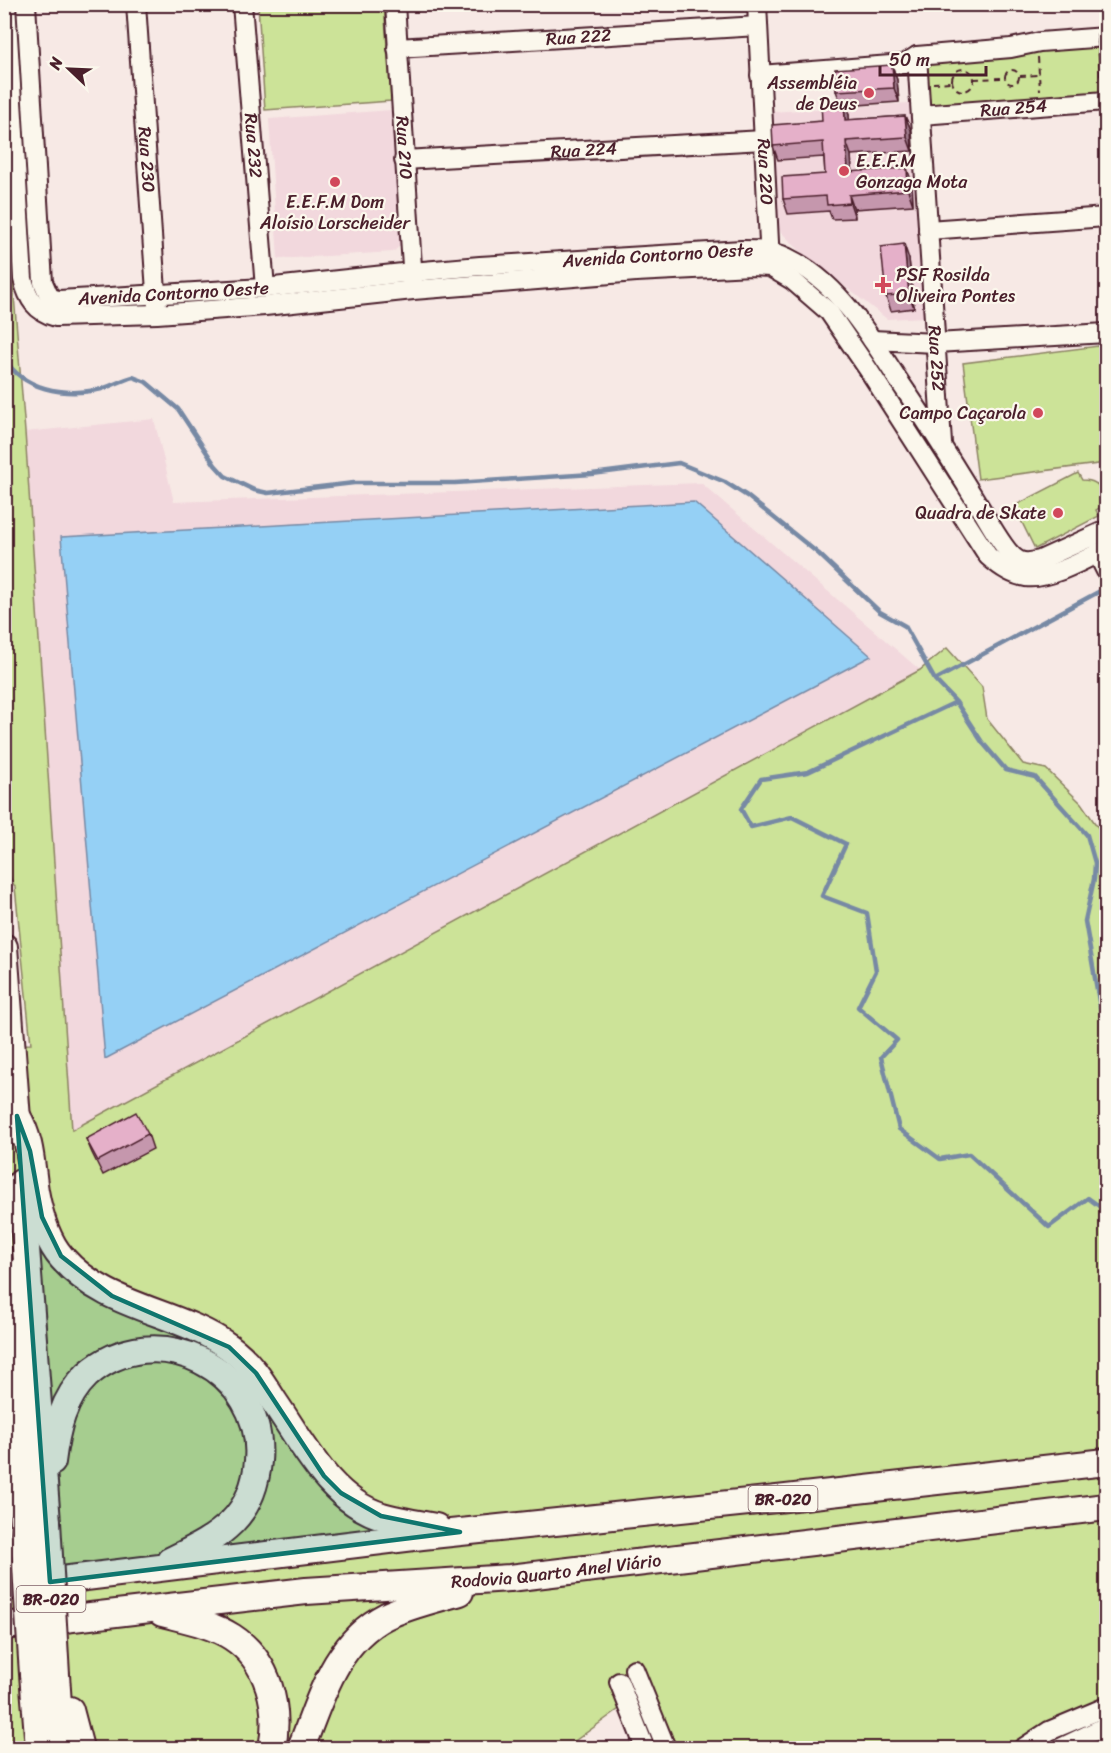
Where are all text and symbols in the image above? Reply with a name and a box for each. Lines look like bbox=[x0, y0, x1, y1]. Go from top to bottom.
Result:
street label: Rua 222 bbox=[545, 19, 612, 55]
north arrow bbox=[39, 39, 99, 99]
scale bar bbox=[880, 39, 986, 77]
text: 50 m bbox=[889, 44, 930, 76]
text: N bbox=[40, 52, 72, 75]
place label: Assembléia de Deus bbox=[766, 67, 858, 120]
marker: Assembléia de Deus bbox=[862, 86, 876, 100]
street label: Rua 254 bbox=[979, 90, 1048, 126]
street label: Rua 232 bbox=[235, 112, 272, 179]
street label: Rua 210 bbox=[386, 115, 422, 181]
street label: Rua 230 bbox=[129, 126, 165, 194]
street label: Rua 224 bbox=[550, 132, 618, 168]
street label: Rua 220 bbox=[748, 138, 783, 206]
place label: E.E.F.M Gonzaga Mota bbox=[856, 145, 968, 198]
marker: E.E.F.M Gonzaga Mota bbox=[837, 164, 851, 178]
marker: E.E.F.M Dom Aloísio Lorscheider bbox=[328, 175, 342, 189]
place label: E.E.F.M Dom Aloísio Lorscheider bbox=[259, 186, 411, 239]
street label: Avenida Contorno Oeste bbox=[561, 234, 754, 277]
place label: PSF Rosilda Oliveira Pontes bbox=[896, 259, 1016, 312]
street label: Avenida Contorno Oeste bbox=[76, 272, 270, 315]
marker: PSF Rosilda Oliveira Pontes bbox=[874, 276, 892, 294]
street label: Rua 252 bbox=[918, 324, 955, 392]
place label: Campo Caçarola bbox=[900, 397, 1026, 429]
marker: Campo Caçarola bbox=[1031, 406, 1045, 420]
place label: Quadra de Skate bbox=[915, 497, 1046, 529]
marker: Quadra de Skate bbox=[1051, 506, 1065, 520]
road number: BR-020 bbox=[748, 1486, 818, 1512]
street label: Rodovia Quarto Anel Viário bbox=[450, 1544, 663, 1598]
road number: BR-020 bbox=[16, 1586, 86, 1612]

